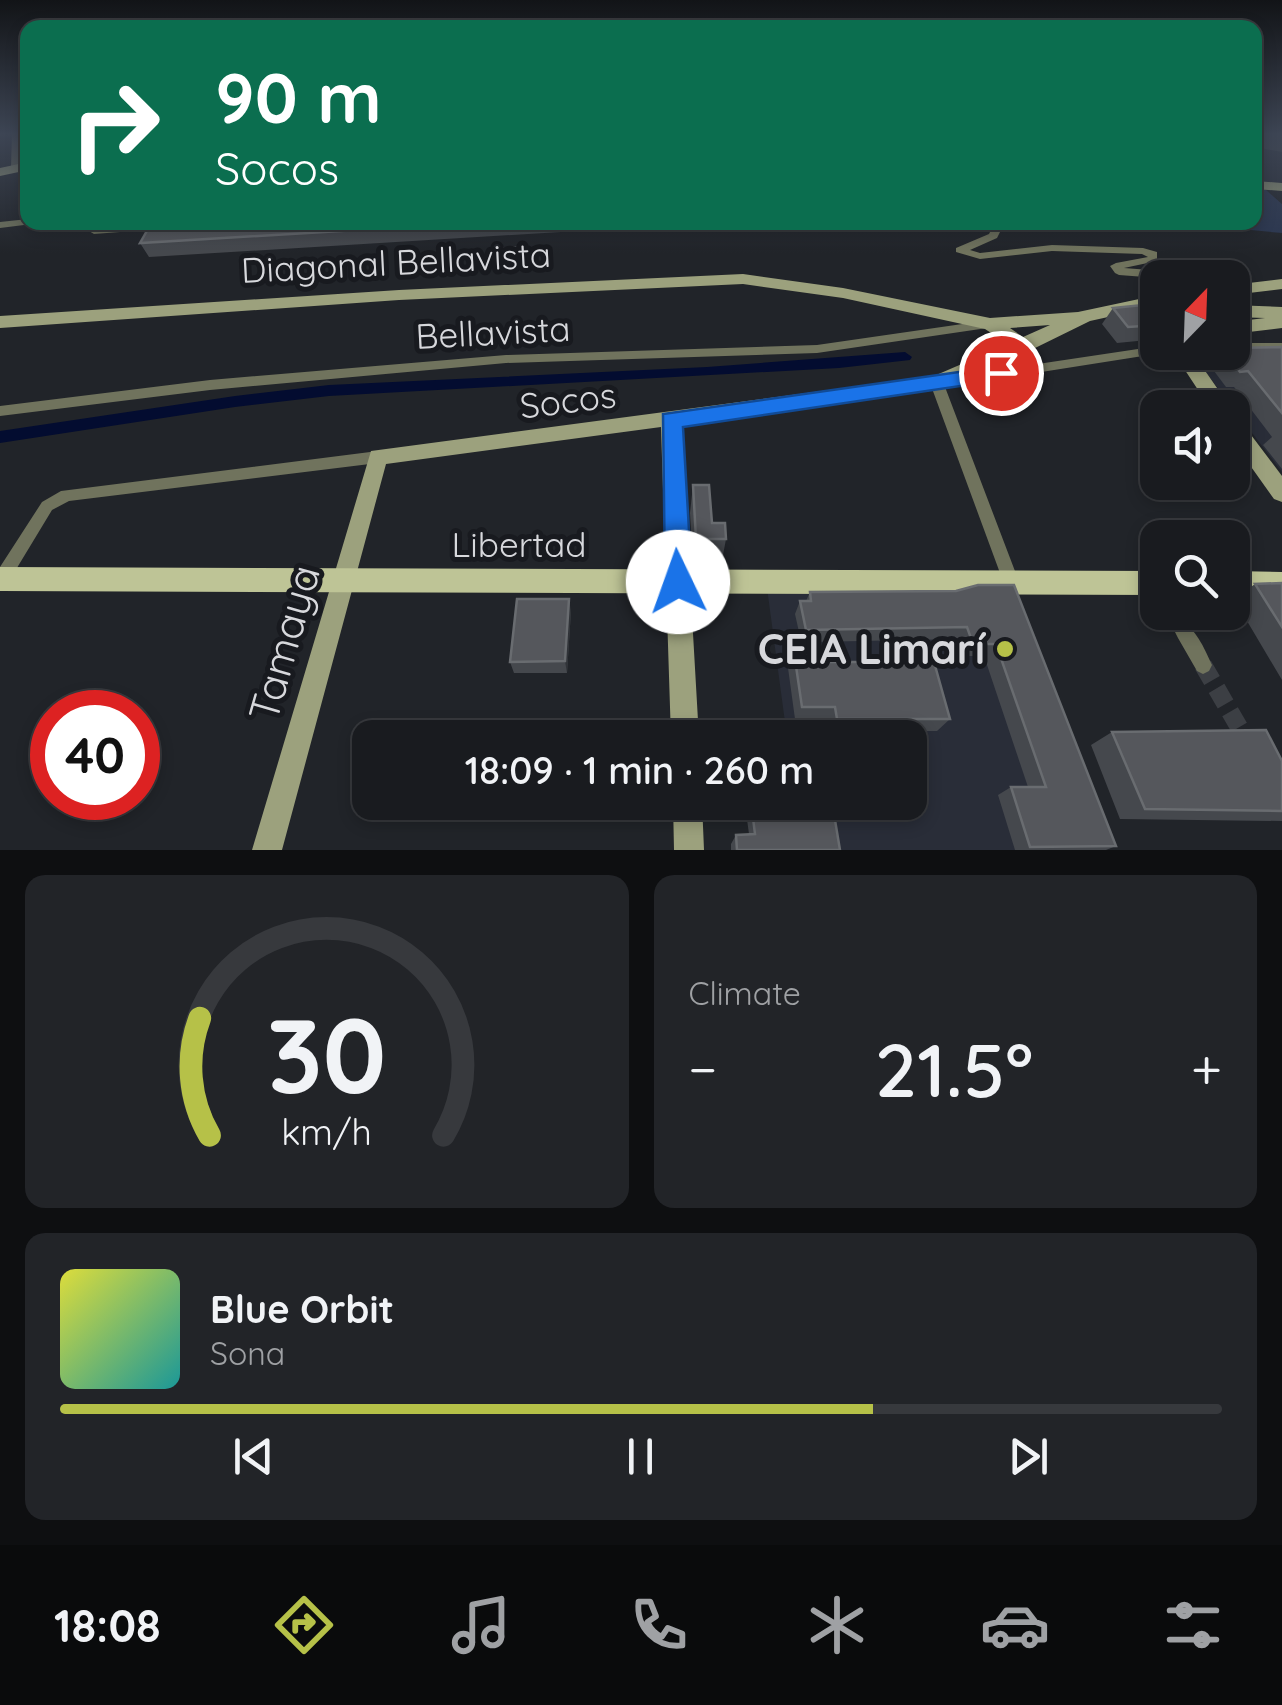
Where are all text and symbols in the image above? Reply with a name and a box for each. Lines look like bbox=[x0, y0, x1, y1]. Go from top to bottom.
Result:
text: 90 m bbox=[215, 53, 382, 141]
icon: right bbox=[50, 60, 180, 190]
text: Socos bbox=[215, 140, 339, 196]
street label: Diagonal Bellavista bbox=[240, 232, 552, 292]
north arrow bbox=[1140, 260, 1250, 370]
map controls bbox=[1140, 260, 1250, 630]
street label: Bellavista bbox=[414, 306, 571, 358]
pin bbox=[959, 331, 1044, 416]
icon: arrive bbox=[974, 346, 1029, 401]
street label: Socos bbox=[517, 372, 618, 428]
button: sound bbox=[1140, 390, 1250, 500]
button: search bbox=[1140, 520, 1250, 630]
street label: Libertad bbox=[452, 522, 586, 566]
position arrow bbox=[626, 530, 730, 634]
street label: Tamaya bbox=[236, 559, 331, 727]
place label: CEIA Limarí bbox=[758, 622, 987, 675]
marker: CEIA Limarí bbox=[994, 638, 1016, 660]
speed limit sign: 40 bbox=[30, 690, 160, 820]
text: 18:09 · 1 min · 260 m bbox=[465, 746, 814, 794]
text: Climate bbox=[689, 973, 801, 1013]
text: 30 bbox=[267, 989, 387, 1119]
text: 21.5° bbox=[875, 1022, 1033, 1116]
text: − bbox=[689, 1034, 717, 1103]
text: + bbox=[1191, 1034, 1222, 1103]
text: km/h bbox=[281, 1109, 372, 1154]
text: Blue Orbit bbox=[210, 1285, 394, 1333]
text: Sona bbox=[210, 1333, 285, 1373]
icon: previous bbox=[226, 1429, 281, 1484]
icon: pause bbox=[613, 1429, 668, 1484]
icon: next bbox=[1001, 1429, 1056, 1484]
icon: directions bbox=[269, 1590, 339, 1660]
icon: music bbox=[446, 1590, 516, 1660]
icon: phone bbox=[624, 1590, 694, 1660]
icon: climate bbox=[802, 1590, 872, 1660]
icon: car bbox=[980, 1590, 1050, 1660]
icon: filters bbox=[1158, 1590, 1228, 1660]
text: 18:08 bbox=[54, 1597, 161, 1653]

